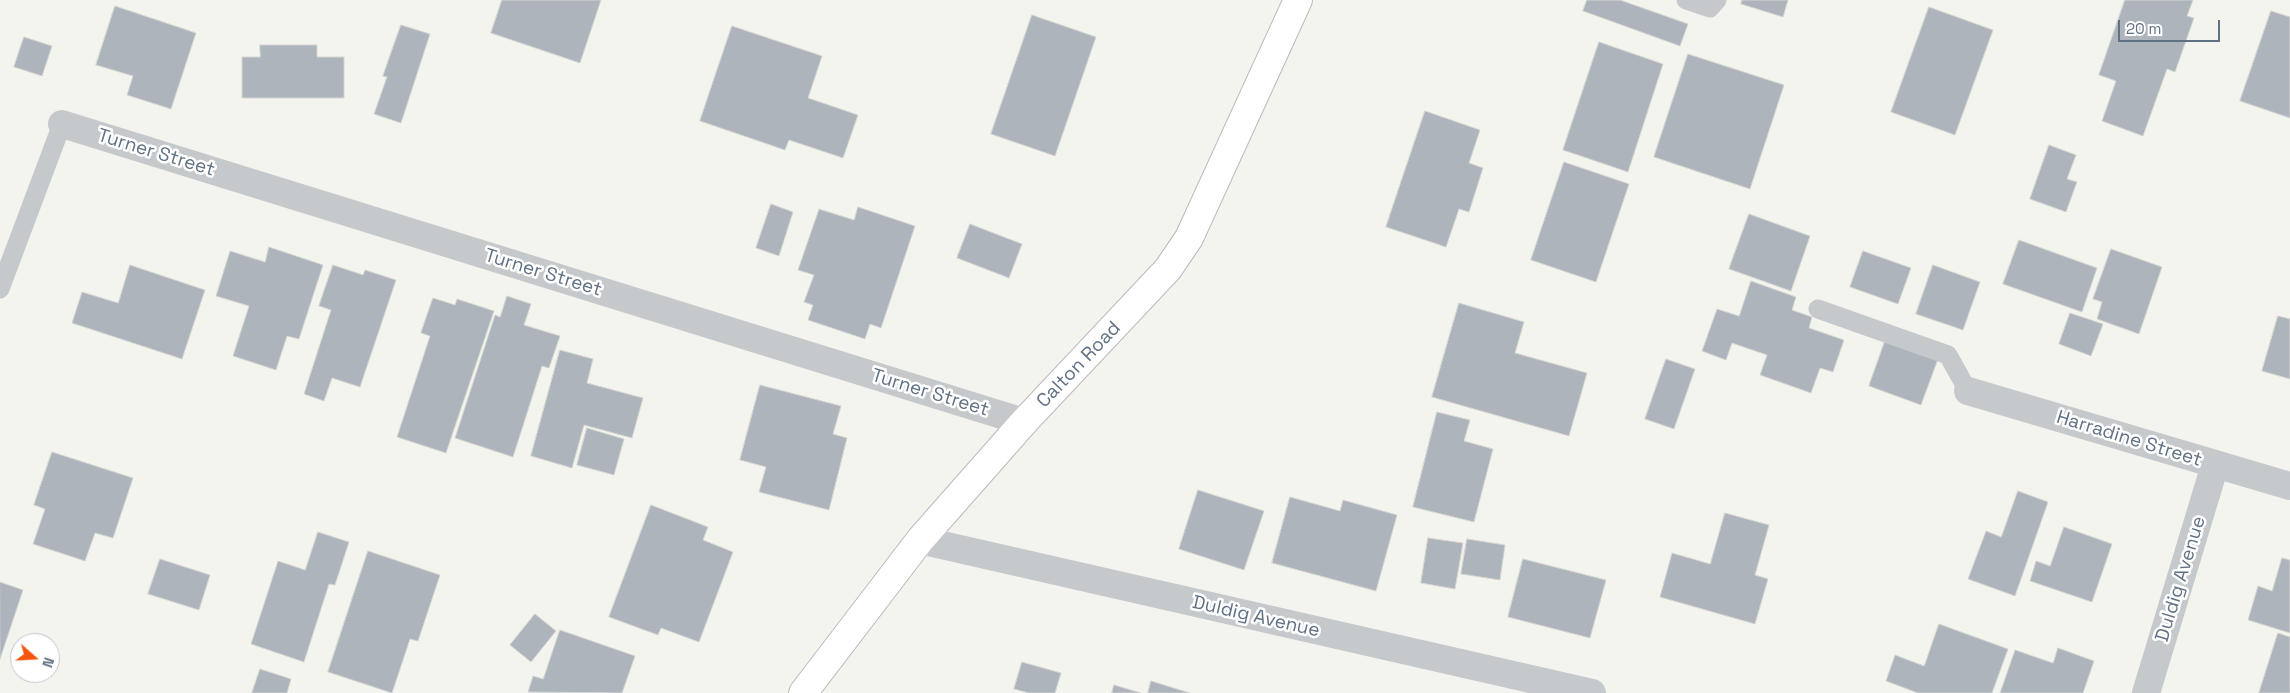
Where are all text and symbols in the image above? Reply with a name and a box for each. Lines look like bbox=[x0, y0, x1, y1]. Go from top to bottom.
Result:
scale bar bbox=[2120, 10, 2222, 42]
text: 20 m bbox=[2126, 19, 2161, 38]
street label: Turner Street bbox=[95, 124, 217, 182]
street label: Turner Street bbox=[482, 244, 604, 302]
street label: Calton Road bbox=[1032, 317, 1126, 413]
street label: Turner Street bbox=[869, 364, 991, 422]
street label: Harradine Street bbox=[2054, 406, 2204, 472]
street label: Duldig Avenue bbox=[2151, 514, 2211, 644]
street label: Duldig Avenue bbox=[1190, 591, 1322, 643]
north arrow bbox=[10, 633, 60, 683]
text: N bbox=[38, 655, 58, 670]

